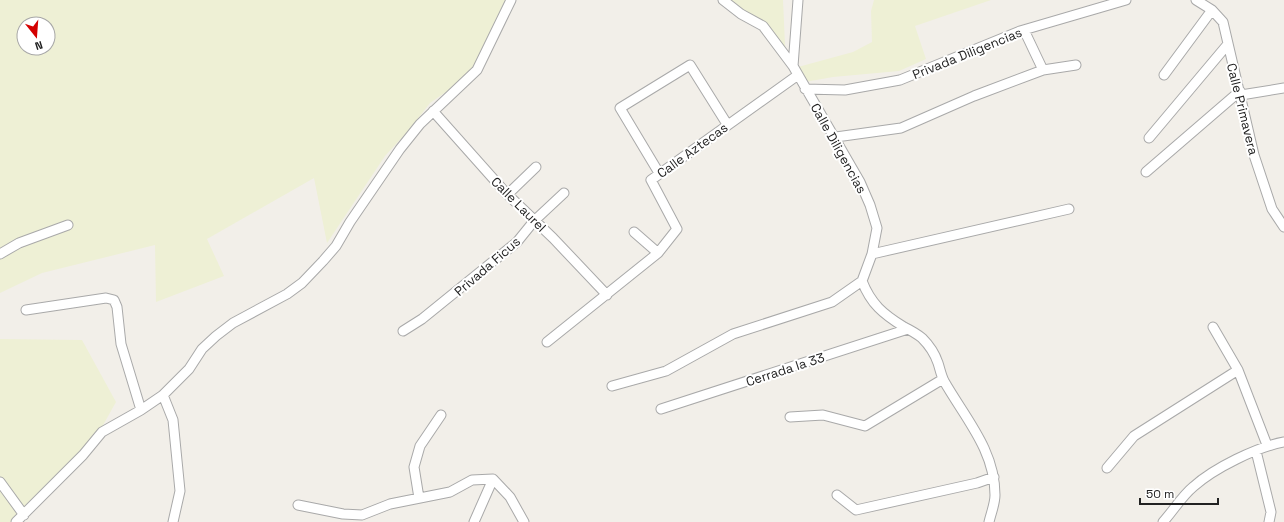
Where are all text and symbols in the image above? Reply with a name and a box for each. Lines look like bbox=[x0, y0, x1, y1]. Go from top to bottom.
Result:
north arrow bbox=[16, 16, 56, 56]
street label: Privada Diligencias bbox=[910, 24, 1025, 83]
text: N bbox=[33, 38, 44, 53]
street label: Calle Primavera bbox=[1223, 61, 1262, 157]
street label: Calle Diligencias bbox=[807, 100, 870, 197]
street label: Calle Aztecas bbox=[654, 119, 731, 182]
street label: Calle Laurel bbox=[487, 173, 550, 236]
street label: Privada Ficus bbox=[451, 233, 524, 300]
street label: Cerrada la 33 bbox=[744, 349, 827, 390]
scale bar bbox=[1140, 480, 1218, 506]
text: 50 m bbox=[1146, 486, 1174, 502]

